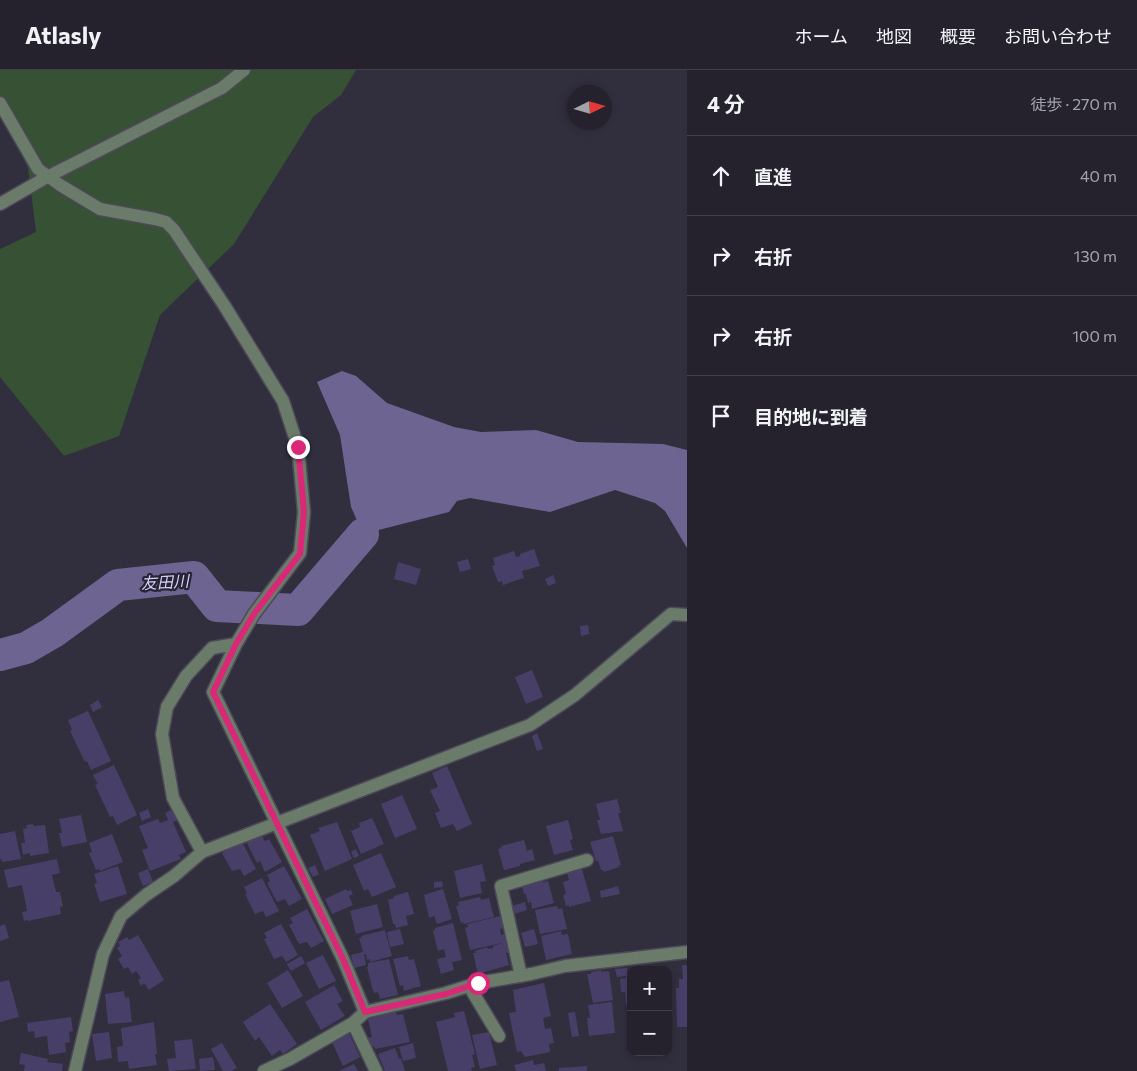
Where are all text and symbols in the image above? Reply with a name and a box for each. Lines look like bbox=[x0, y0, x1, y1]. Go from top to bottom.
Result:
text: Atlasly bbox=[25, 20, 102, 49]
text: ホーム bbox=[795, 25, 848, 47]
text: 地図 bbox=[876, 25, 912, 47]
text: 概要 bbox=[940, 25, 976, 47]
text: お問い合わせ bbox=[1004, 25, 1112, 47]
north arrow bbox=[567, 85, 612, 130]
text: 4 分 bbox=[707, 91, 745, 116]
text: 徒歩 · 270 m bbox=[1030, 94, 1117, 113]
icon: ahead bbox=[707, 162, 735, 190]
text: 直進 bbox=[754, 165, 792, 188]
text: 40 m bbox=[1080, 166, 1117, 185]
icon: right bbox=[707, 242, 735, 270]
text: 右折 bbox=[754, 245, 792, 268]
text: 130 m bbox=[1074, 246, 1117, 265]
icon: right bbox=[707, 322, 735, 350]
text: 右折 bbox=[754, 325, 792, 348]
text: 100 m bbox=[1072, 326, 1117, 345]
icon: arrive bbox=[707, 402, 735, 430]
text: 目的地に到着 bbox=[754, 405, 868, 428]
route end bbox=[287, 436, 310, 459]
water label: 友田川 bbox=[141, 571, 191, 592]
map controls bbox=[627, 966, 672, 1056]
button: + bbox=[627, 966, 672, 1011]
route start bbox=[467, 972, 490, 995]
button: − bbox=[627, 1011, 672, 1056]

